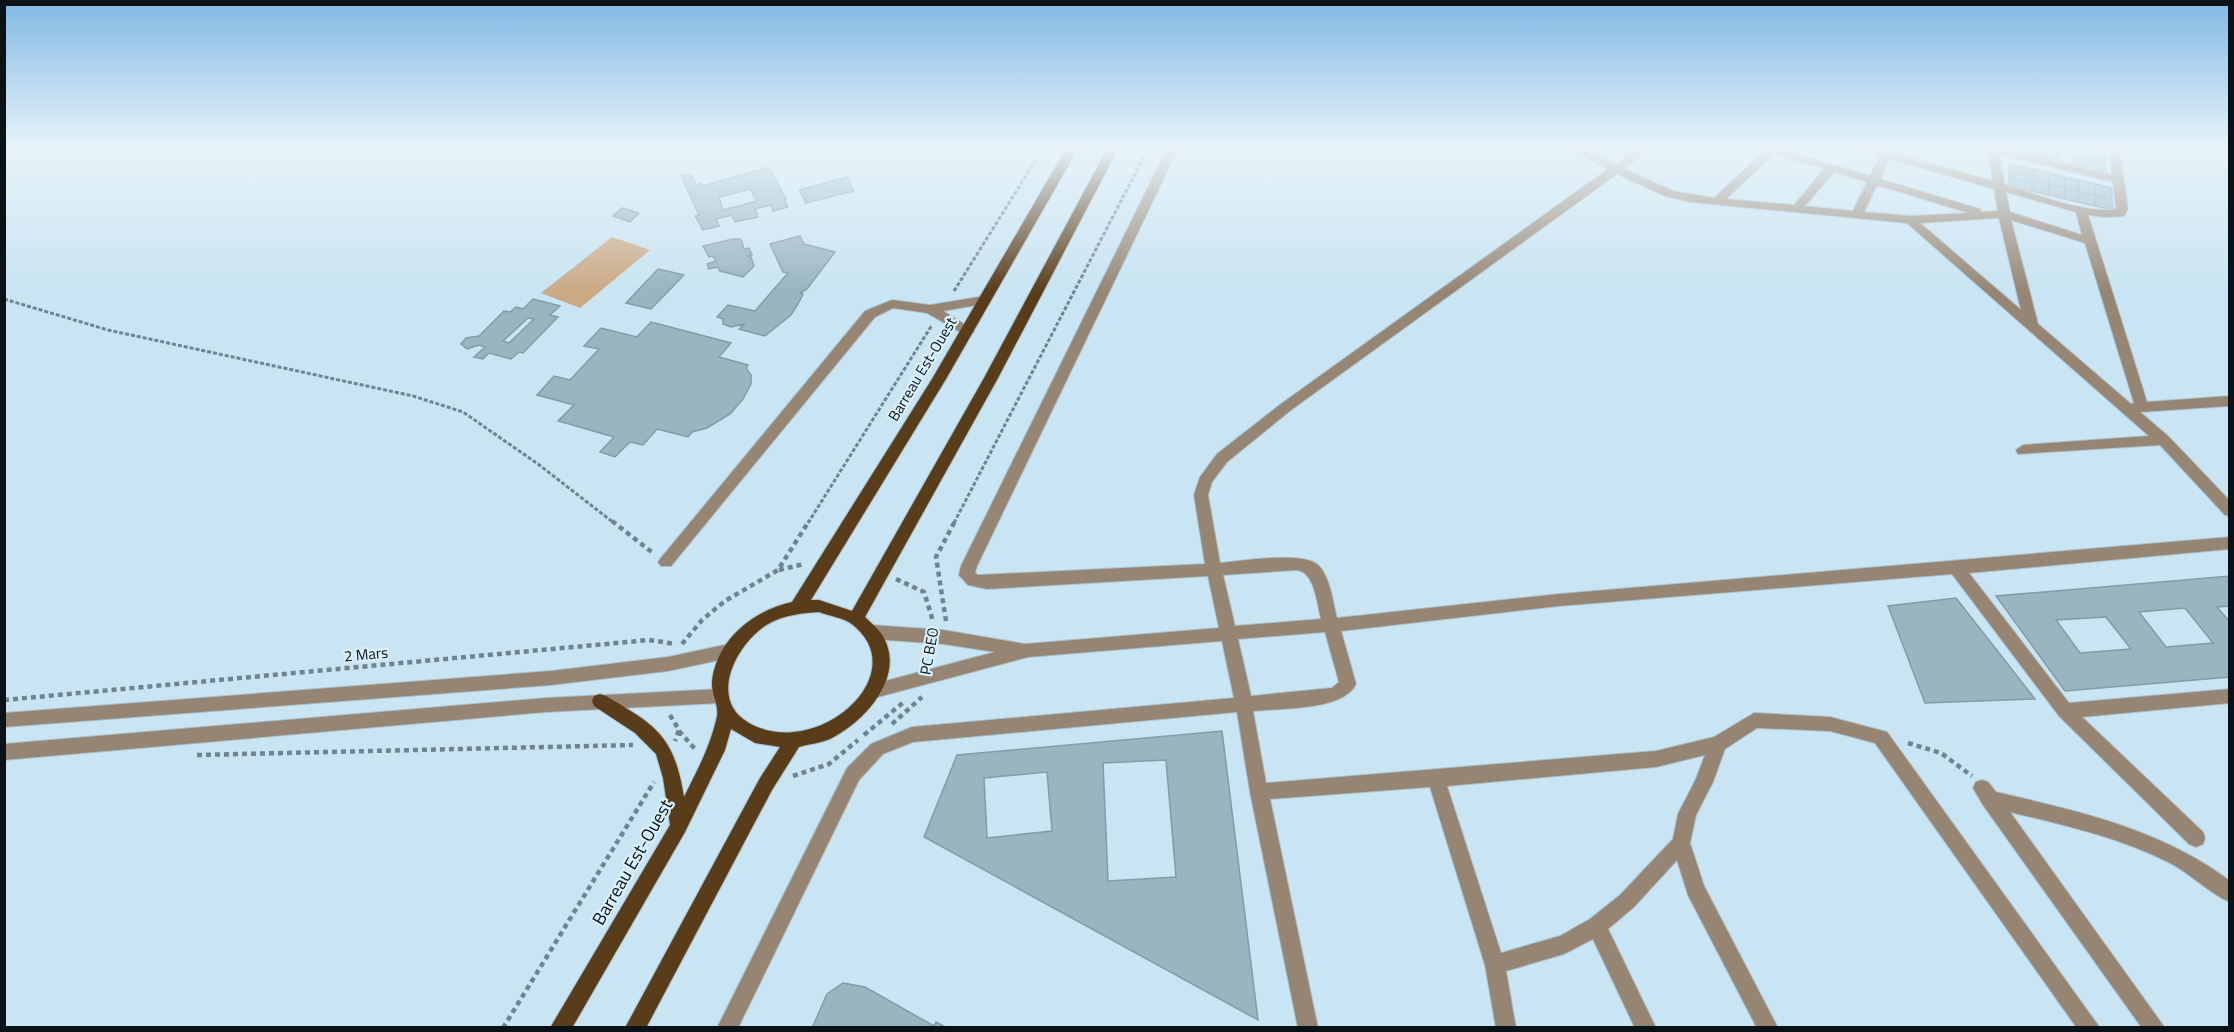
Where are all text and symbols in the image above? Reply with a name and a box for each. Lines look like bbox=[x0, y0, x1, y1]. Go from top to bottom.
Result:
street label: Barreau Est-Ouest bbox=[882, 312, 963, 425]
street label: PC BEO bbox=[914, 625, 944, 676]
street label: 2 Mars bbox=[343, 641, 389, 667]
street label: Barreau Est-Ouest bbox=[585, 793, 679, 930]

